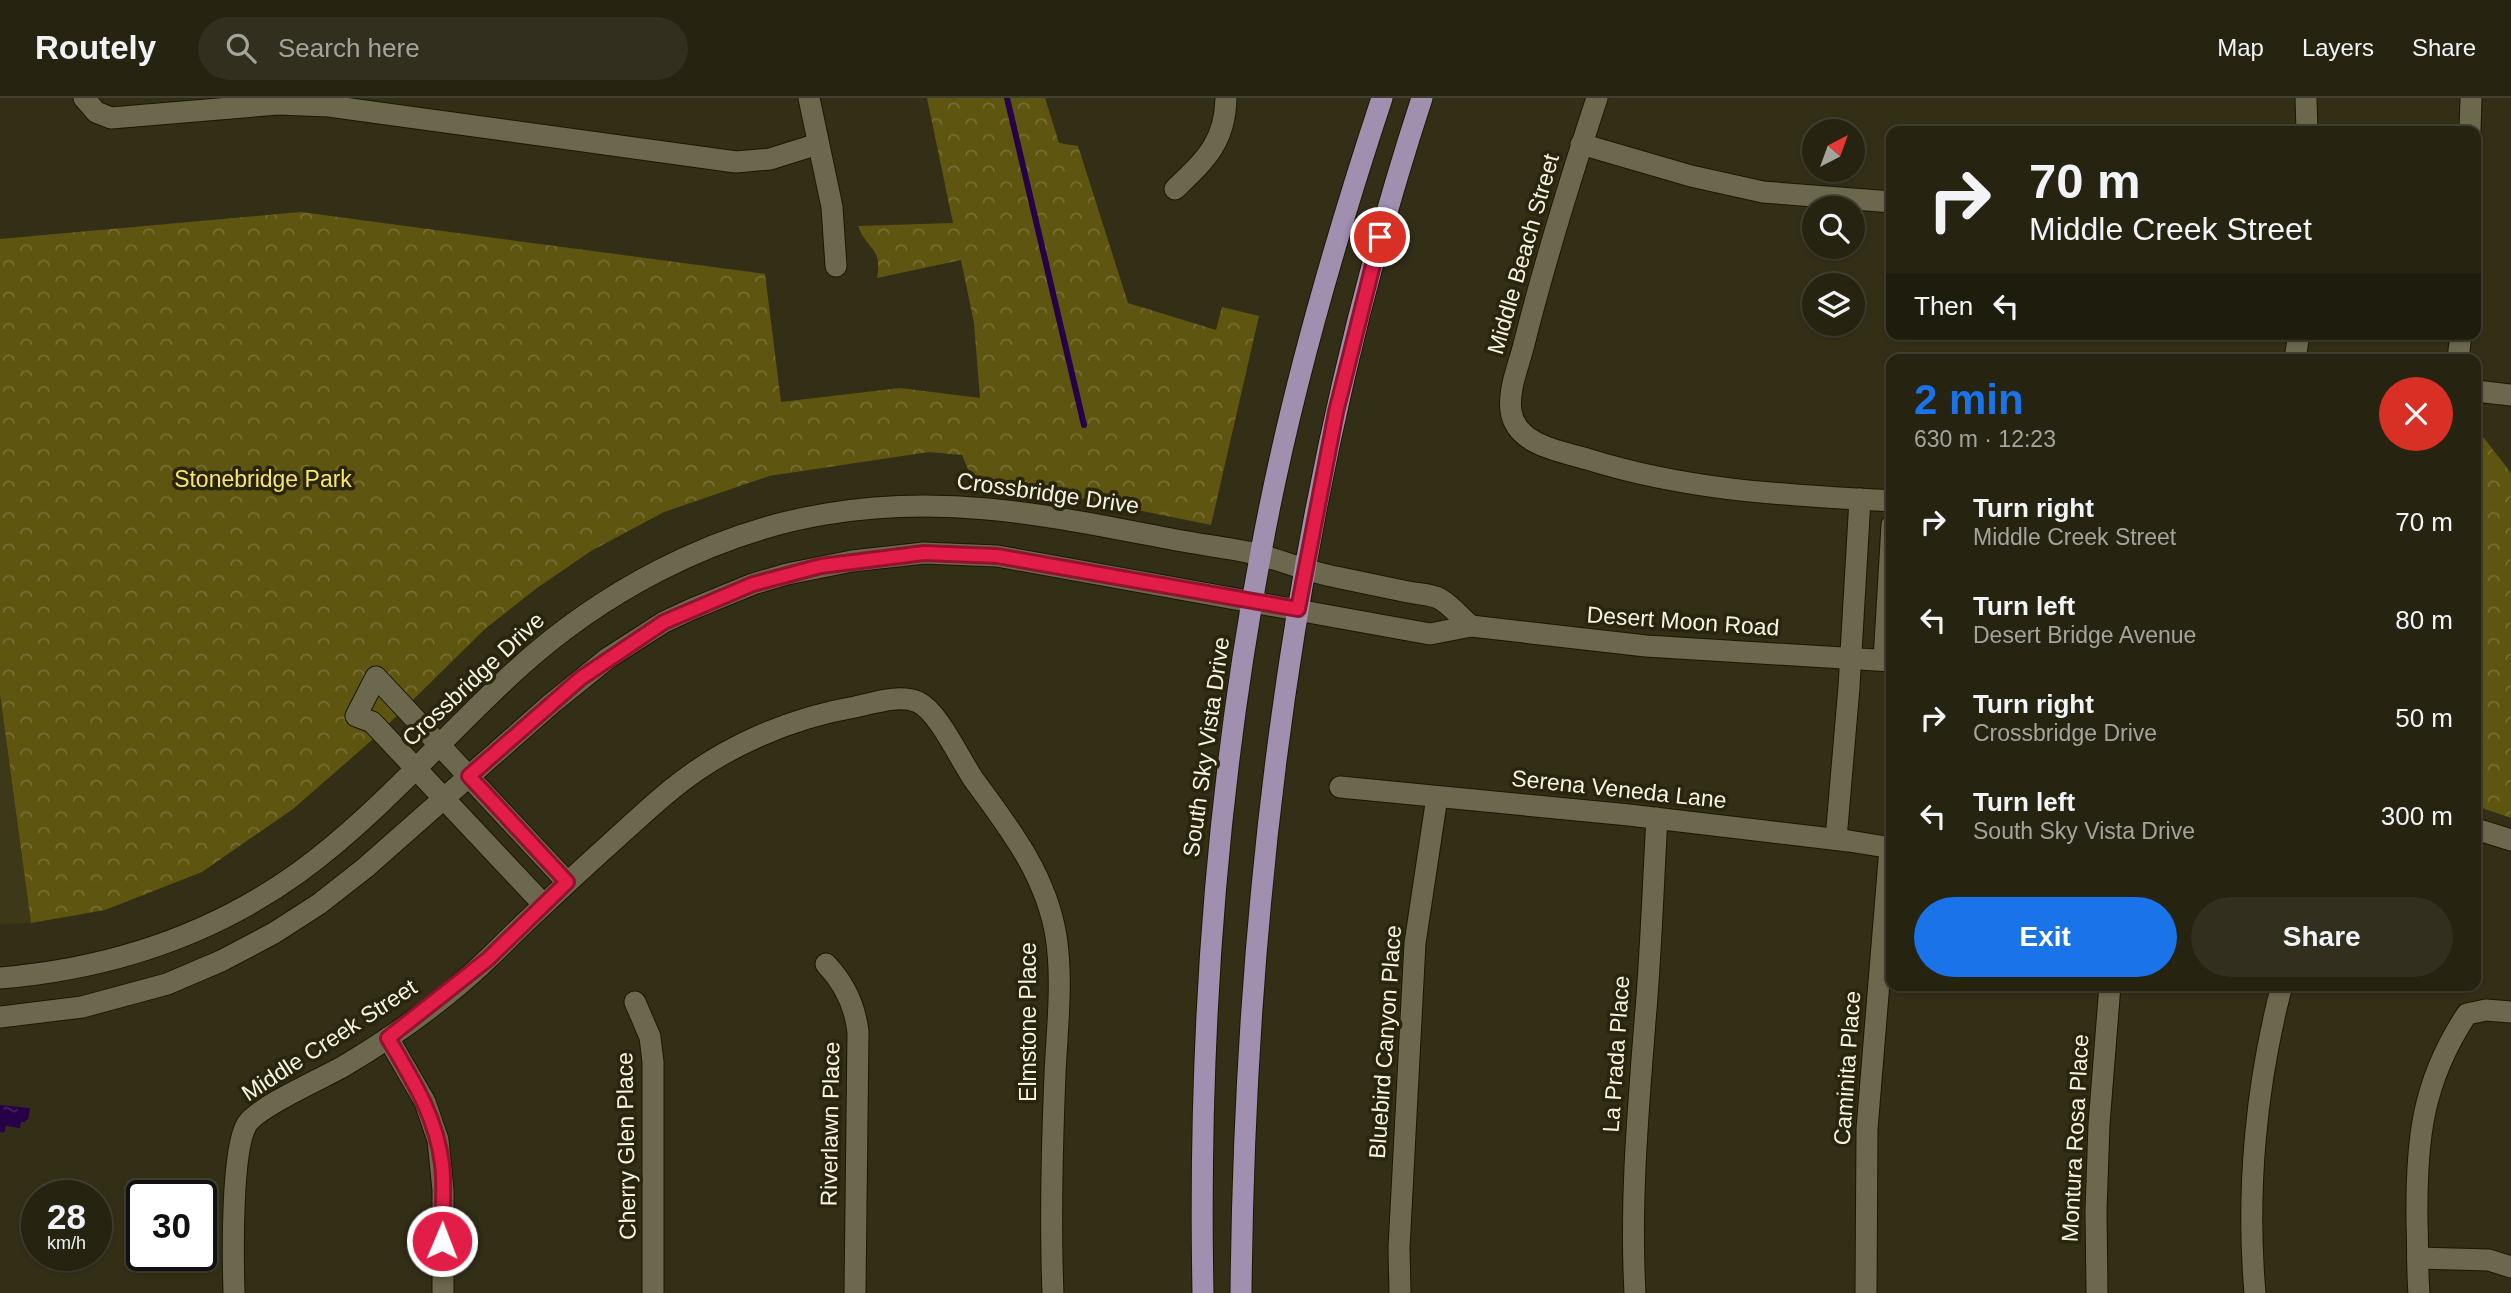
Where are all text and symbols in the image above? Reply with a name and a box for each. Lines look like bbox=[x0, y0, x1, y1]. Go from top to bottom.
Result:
search box bbox=[198, 17, 688, 80]
text: Routely bbox=[35, 29, 156, 66]
icon: search bbox=[222, 29, 260, 67]
text: Search here bbox=[278, 33, 420, 63]
text: Map bbox=[2217, 34, 2264, 61]
text: Layers bbox=[2302, 34, 2374, 61]
text: Share bbox=[2412, 34, 2476, 61]
north arrow bbox=[1802, 119, 1866, 182]
map controls bbox=[1802, 119, 1865, 336]
street label: Middle Beach Street bbox=[1482, 150, 1564, 357]
icon: right bbox=[1914, 154, 2005, 245]
text: 70 m bbox=[2029, 154, 2141, 208]
button: search bbox=[1802, 196, 1865, 259]
pin bbox=[1350, 207, 1410, 267]
text: Middle Creek Street bbox=[2029, 211, 2312, 247]
icon: arrive bbox=[1361, 218, 1399, 256]
button: layers bbox=[1802, 273, 1865, 336]
icon: left bbox=[1987, 287, 2025, 325]
text: Then bbox=[1914, 291, 1973, 321]
text: 2 min bbox=[1914, 376, 2024, 423]
button: close bbox=[2379, 377, 2453, 451]
text: 630 m · 12:23 bbox=[1914, 426, 2056, 452]
park label: Stonebridge Park bbox=[174, 466, 352, 492]
street label: Crossbridge Drive bbox=[955, 467, 1141, 519]
text: Turn right bbox=[1973, 493, 2094, 523]
icon: right bbox=[1914, 503, 1952, 541]
text: 70 m bbox=[2395, 507, 2453, 537]
text: Middle Creek Street bbox=[1973, 524, 2176, 550]
text: Turn left bbox=[1973, 591, 2075, 621]
street label: Desert Moon Road bbox=[1586, 601, 1780, 641]
icon: left bbox=[1914, 601, 1952, 639]
text: 80 m bbox=[2395, 605, 2453, 635]
street label: Crossbridge Drive bbox=[397, 607, 549, 751]
text: Desert Bridge Avenue bbox=[1973, 622, 2196, 648]
street label: South Sky Vista Drive bbox=[1178, 635, 1234, 859]
text: Turn right bbox=[1973, 689, 2094, 719]
icon: right bbox=[1914, 699, 1952, 737]
text: 50 m bbox=[2395, 703, 2453, 733]
text: Crossbridge Drive bbox=[1973, 720, 2157, 746]
street label: Serena Veneda Lane bbox=[1510, 765, 1728, 813]
text: Turn left bbox=[1973, 787, 2075, 817]
icon: left bbox=[1914, 797, 1952, 835]
text: 300 m bbox=[2381, 801, 2453, 831]
text: South Sky Vista Drive bbox=[1973, 818, 2195, 844]
button: Exit bbox=[1914, 897, 2177, 977]
button: Share bbox=[2191, 897, 2453, 977]
street label: Bluebird Canyon Place bbox=[1364, 924, 1406, 1160]
street label: Elmstone Place bbox=[1015, 942, 1041, 1102]
street label: Middle Creek Street bbox=[237, 973, 422, 1106]
street label: La Prada Place bbox=[1598, 975, 1634, 1133]
street label: Caminita Place bbox=[1829, 990, 1865, 1146]
street label: Montura Rosa Place bbox=[2057, 1033, 2093, 1243]
street label: Riverlawn Place bbox=[816, 1041, 844, 1207]
street label: Cherry Glen Place bbox=[611, 1052, 641, 1240]
speed limit sign: 30 bbox=[126, 1180, 217, 1271]
text: 28 bbox=[47, 1197, 86, 1236]
position arrow bbox=[405, 1204, 479, 1278]
text: km/h bbox=[47, 1233, 86, 1253]

